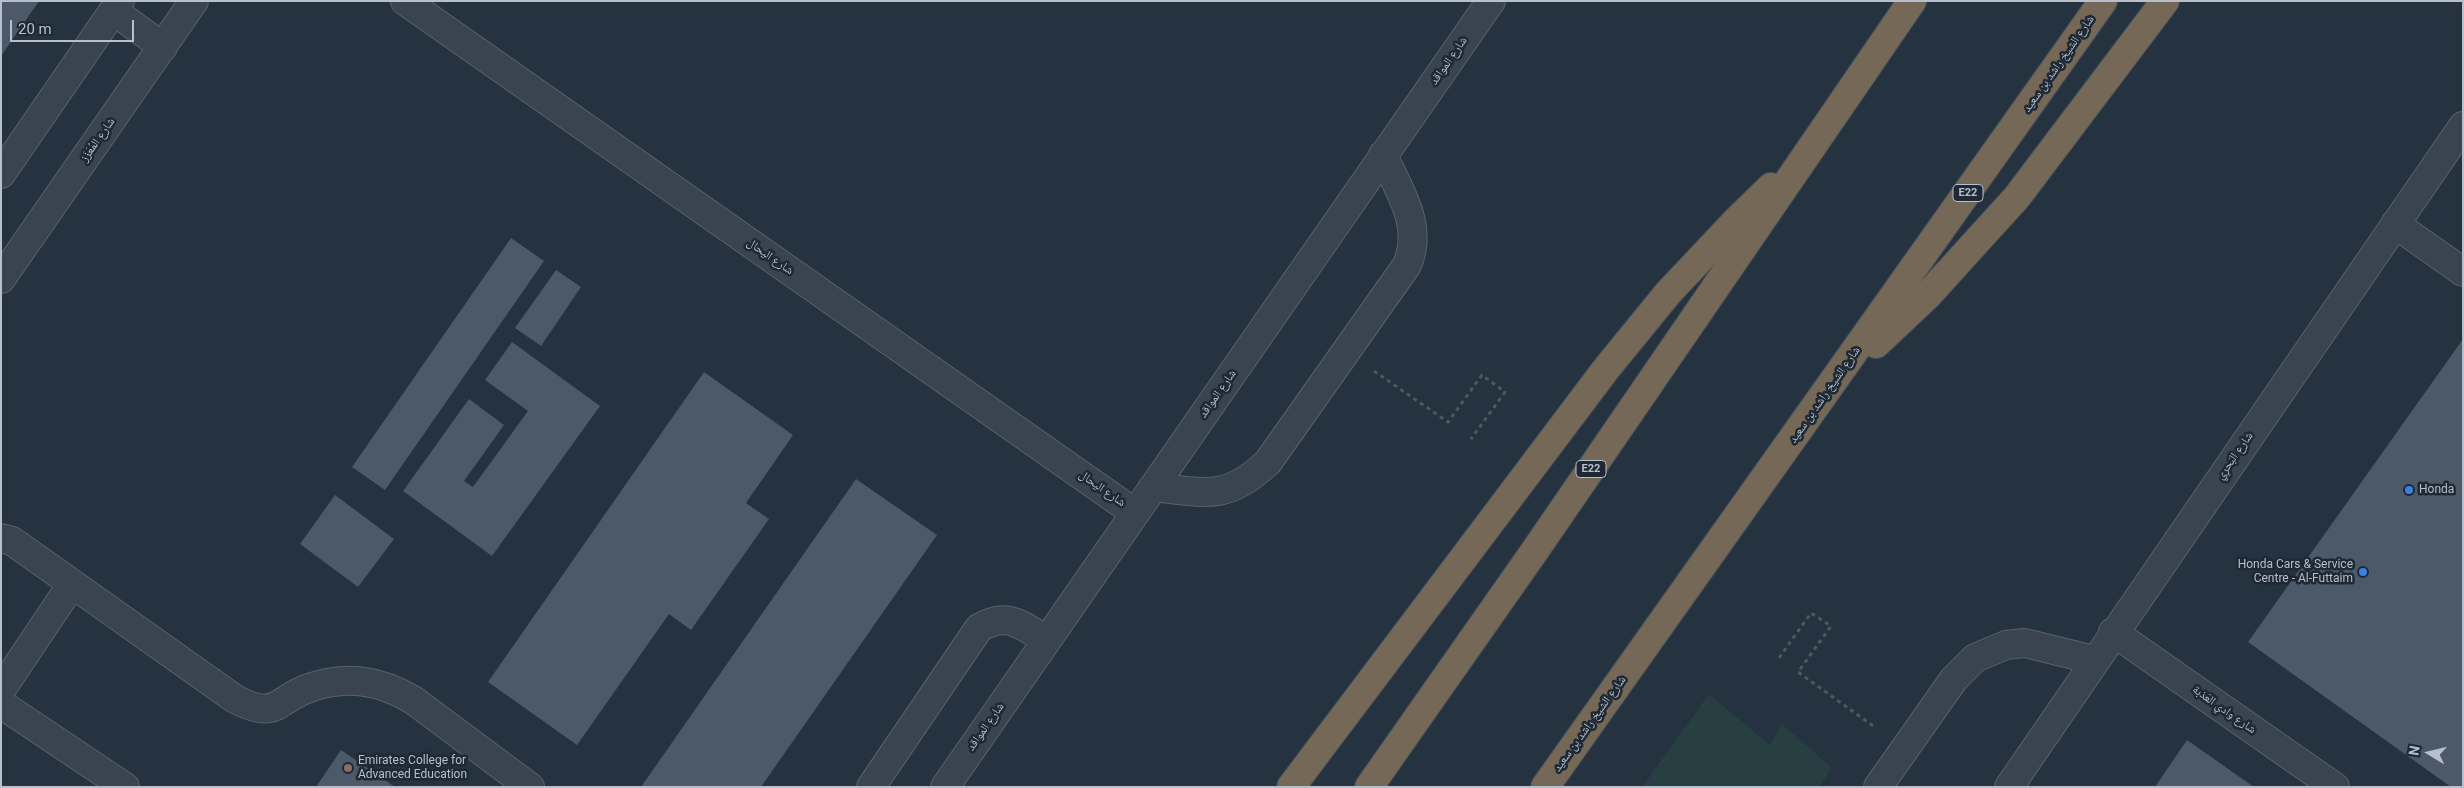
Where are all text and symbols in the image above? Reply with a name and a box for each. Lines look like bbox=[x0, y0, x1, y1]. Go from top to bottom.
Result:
scale bar bbox=[12, 10, 136, 42]
street label: شارع الشيخ راشد بن سعيد bbox=[2020, 13, 2098, 115]
text: 20 m bbox=[18, 20, 52, 38]
street label: شارع المواقد bbox=[1427, 34, 1471, 88]
street label: شارع المُعَزَز bbox=[78, 115, 118, 165]
road number: E22 bbox=[1953, 184, 1983, 202]
street label: شارع اليحال bbox=[744, 236, 796, 278]
street label: شارع الشيخ راشد بن سعيد bbox=[1786, 344, 1864, 446]
street label: شارع المواقد bbox=[1196, 367, 1240, 421]
street label: شارع البَحرِي bbox=[2213, 429, 2257, 483]
road number: E22 bbox=[1576, 460, 1606, 478]
street label: شارع اليحال bbox=[1076, 468, 1128, 510]
place label: Honda bbox=[2419, 483, 2454, 497]
marker: Honda bbox=[2403, 484, 2415, 496]
place label: Honda Cars & Service Centre - Al-Futtaim bbox=[2238, 558, 2353, 586]
marker: Honda Cars & Service Centre - Al-Futtaim bbox=[2357, 566, 2369, 578]
street label: شارع الشيخ راشد بن سعيد bbox=[1550, 673, 1630, 775]
street label: شارع وادي العَذبة bbox=[2189, 683, 2259, 737]
street label: شارع المواقد bbox=[964, 700, 1008, 754]
north arrow bbox=[2404, 728, 2454, 778]
text: N bbox=[2406, 745, 2423, 757]
place label: Emirates College for Advanced Education bbox=[358, 754, 467, 782]
marker: Emirates College for Advanced Education bbox=[342, 762, 354, 774]

